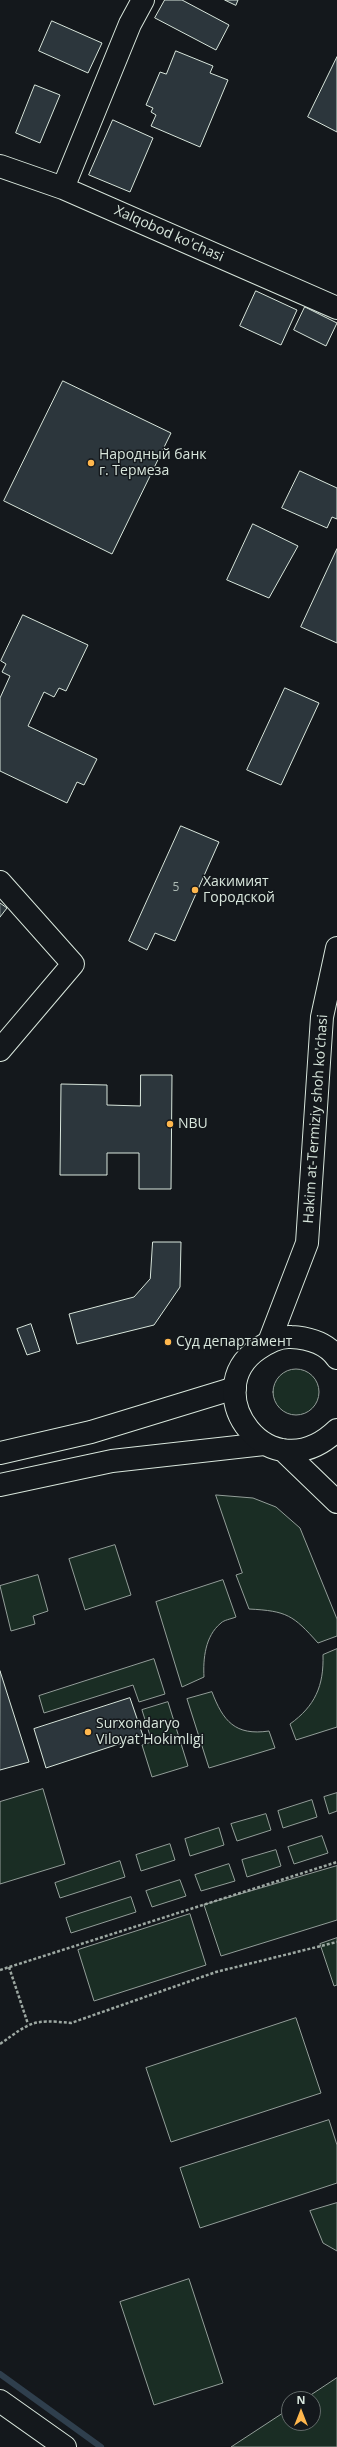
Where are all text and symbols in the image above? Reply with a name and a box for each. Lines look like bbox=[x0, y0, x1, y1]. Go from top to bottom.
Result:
street label: Xalqobod ko'chasi bbox=[112, 202, 226, 266]
place label: Народный банк г. Термеза bbox=[99, 447, 206, 480]
marker: Народный банк г. Термеза bbox=[86, 458, 96, 468]
place label: Хакимият Городской bbox=[203, 874, 275, 906]
house number: 5 bbox=[173, 881, 179, 895]
marker: Хакимият Городской bbox=[190, 885, 200, 895]
street label: Hakim at-Termiziy shoh ko'chasi bbox=[300, 1014, 332, 1224]
place label: NBU bbox=[178, 1116, 208, 1132]
marker: NBU bbox=[165, 1119, 175, 1129]
place label: Суд департамент bbox=[176, 1334, 292, 1350]
marker: Суд департамент bbox=[163, 1337, 173, 1347]
place label: Surxondaryo Viloyat Hokimligi bbox=[96, 1716, 204, 1748]
marker: Surxondaryo Viloyat Hokimligi bbox=[83, 1727, 93, 1737]
north arrow bbox=[281, 2391, 321, 2431]
text: N bbox=[297, 2392, 305, 2407]

